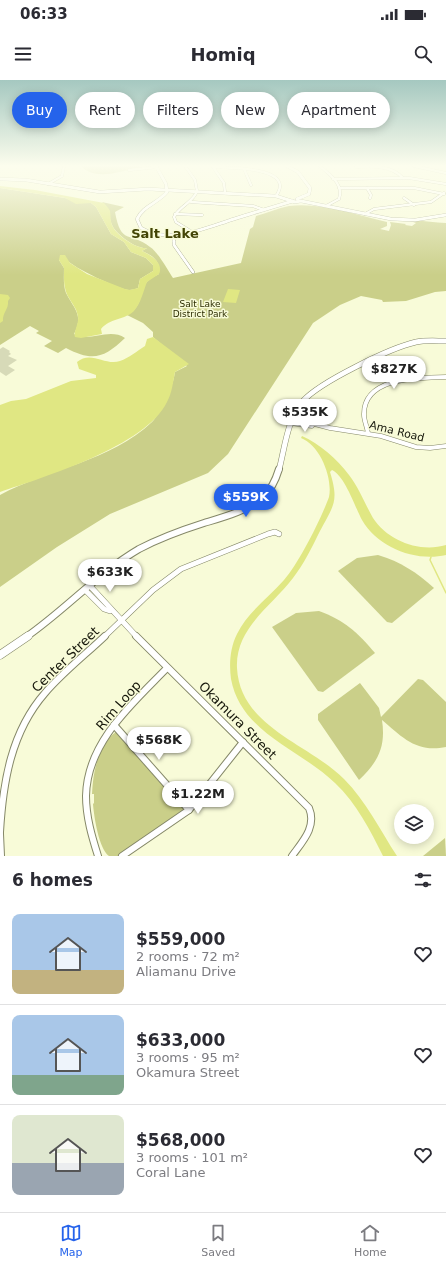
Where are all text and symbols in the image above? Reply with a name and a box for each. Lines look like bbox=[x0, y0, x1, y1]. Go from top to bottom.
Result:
text: 06:33 bbox=[20, 5, 68, 23]
icon: menu bbox=[12, 43, 34, 65]
icon: search bbox=[412, 43, 434, 65]
text: Homiq bbox=[190, 44, 256, 65]
chip: Buy bbox=[12, 92, 67, 128]
chip: Rent bbox=[75, 92, 135, 128]
chip: Filters bbox=[143, 92, 213, 128]
chip: New bbox=[221, 92, 279, 128]
chip: Apartment bbox=[287, 92, 390, 128]
district label: Salt Lake bbox=[131, 226, 199, 241]
park label: Salt Lake District Park bbox=[173, 299, 228, 319]
pin: $827K bbox=[366, 356, 422, 390]
text: $827K bbox=[371, 361, 417, 376]
pin: $535K bbox=[277, 399, 333, 433]
text: $535K bbox=[282, 404, 328, 419]
street label: Ama Road bbox=[368, 418, 426, 445]
pin: $559K bbox=[218, 484, 274, 518]
text: $559K bbox=[223, 489, 269, 504]
pin: $633K bbox=[82, 559, 138, 593]
text: $633K bbox=[87, 564, 133, 579]
street label: Center Street bbox=[29, 624, 102, 695]
street label: Rim Loop bbox=[93, 678, 144, 733]
street label: Okamura Street bbox=[196, 679, 279, 762]
pin: $568K bbox=[131, 727, 187, 761]
text: $568K bbox=[136, 732, 182, 747]
pin: $1.22M bbox=[165, 781, 231, 815]
text: $1.22M bbox=[171, 786, 225, 801]
map controls bbox=[394, 804, 434, 844]
button: layers bbox=[394, 804, 434, 844]
icon: filters bbox=[412, 869, 434, 891]
text: 6 homes bbox=[12, 870, 93, 890]
text: $559,000 bbox=[136, 929, 225, 949]
icon: home bbox=[44, 930, 92, 978]
icon: heart bbox=[412, 943, 434, 965]
text: 2 rooms · 72 m² bbox=[136, 949, 240, 964]
text: Aliamanu Drive bbox=[136, 964, 236, 979]
text: $633,000 bbox=[136, 1030, 225, 1050]
icon: home bbox=[44, 1031, 92, 1079]
icon: heart bbox=[412, 1044, 434, 1066]
text: 3 rooms · 95 m² bbox=[136, 1050, 240, 1065]
text: Okamura Street bbox=[136, 1065, 239, 1080]
text: $568,000 bbox=[136, 1130, 225, 1150]
icon: home bbox=[44, 1131, 92, 1179]
icon: heart bbox=[412, 1144, 434, 1166]
text: 3 rooms · 101 m² bbox=[136, 1150, 248, 1165]
text: Coral Lane bbox=[136, 1165, 206, 1180]
tab: Map bbox=[59, 1222, 83, 1259]
tab: Saved bbox=[201, 1222, 235, 1259]
tab: Home bbox=[354, 1222, 387, 1259]

